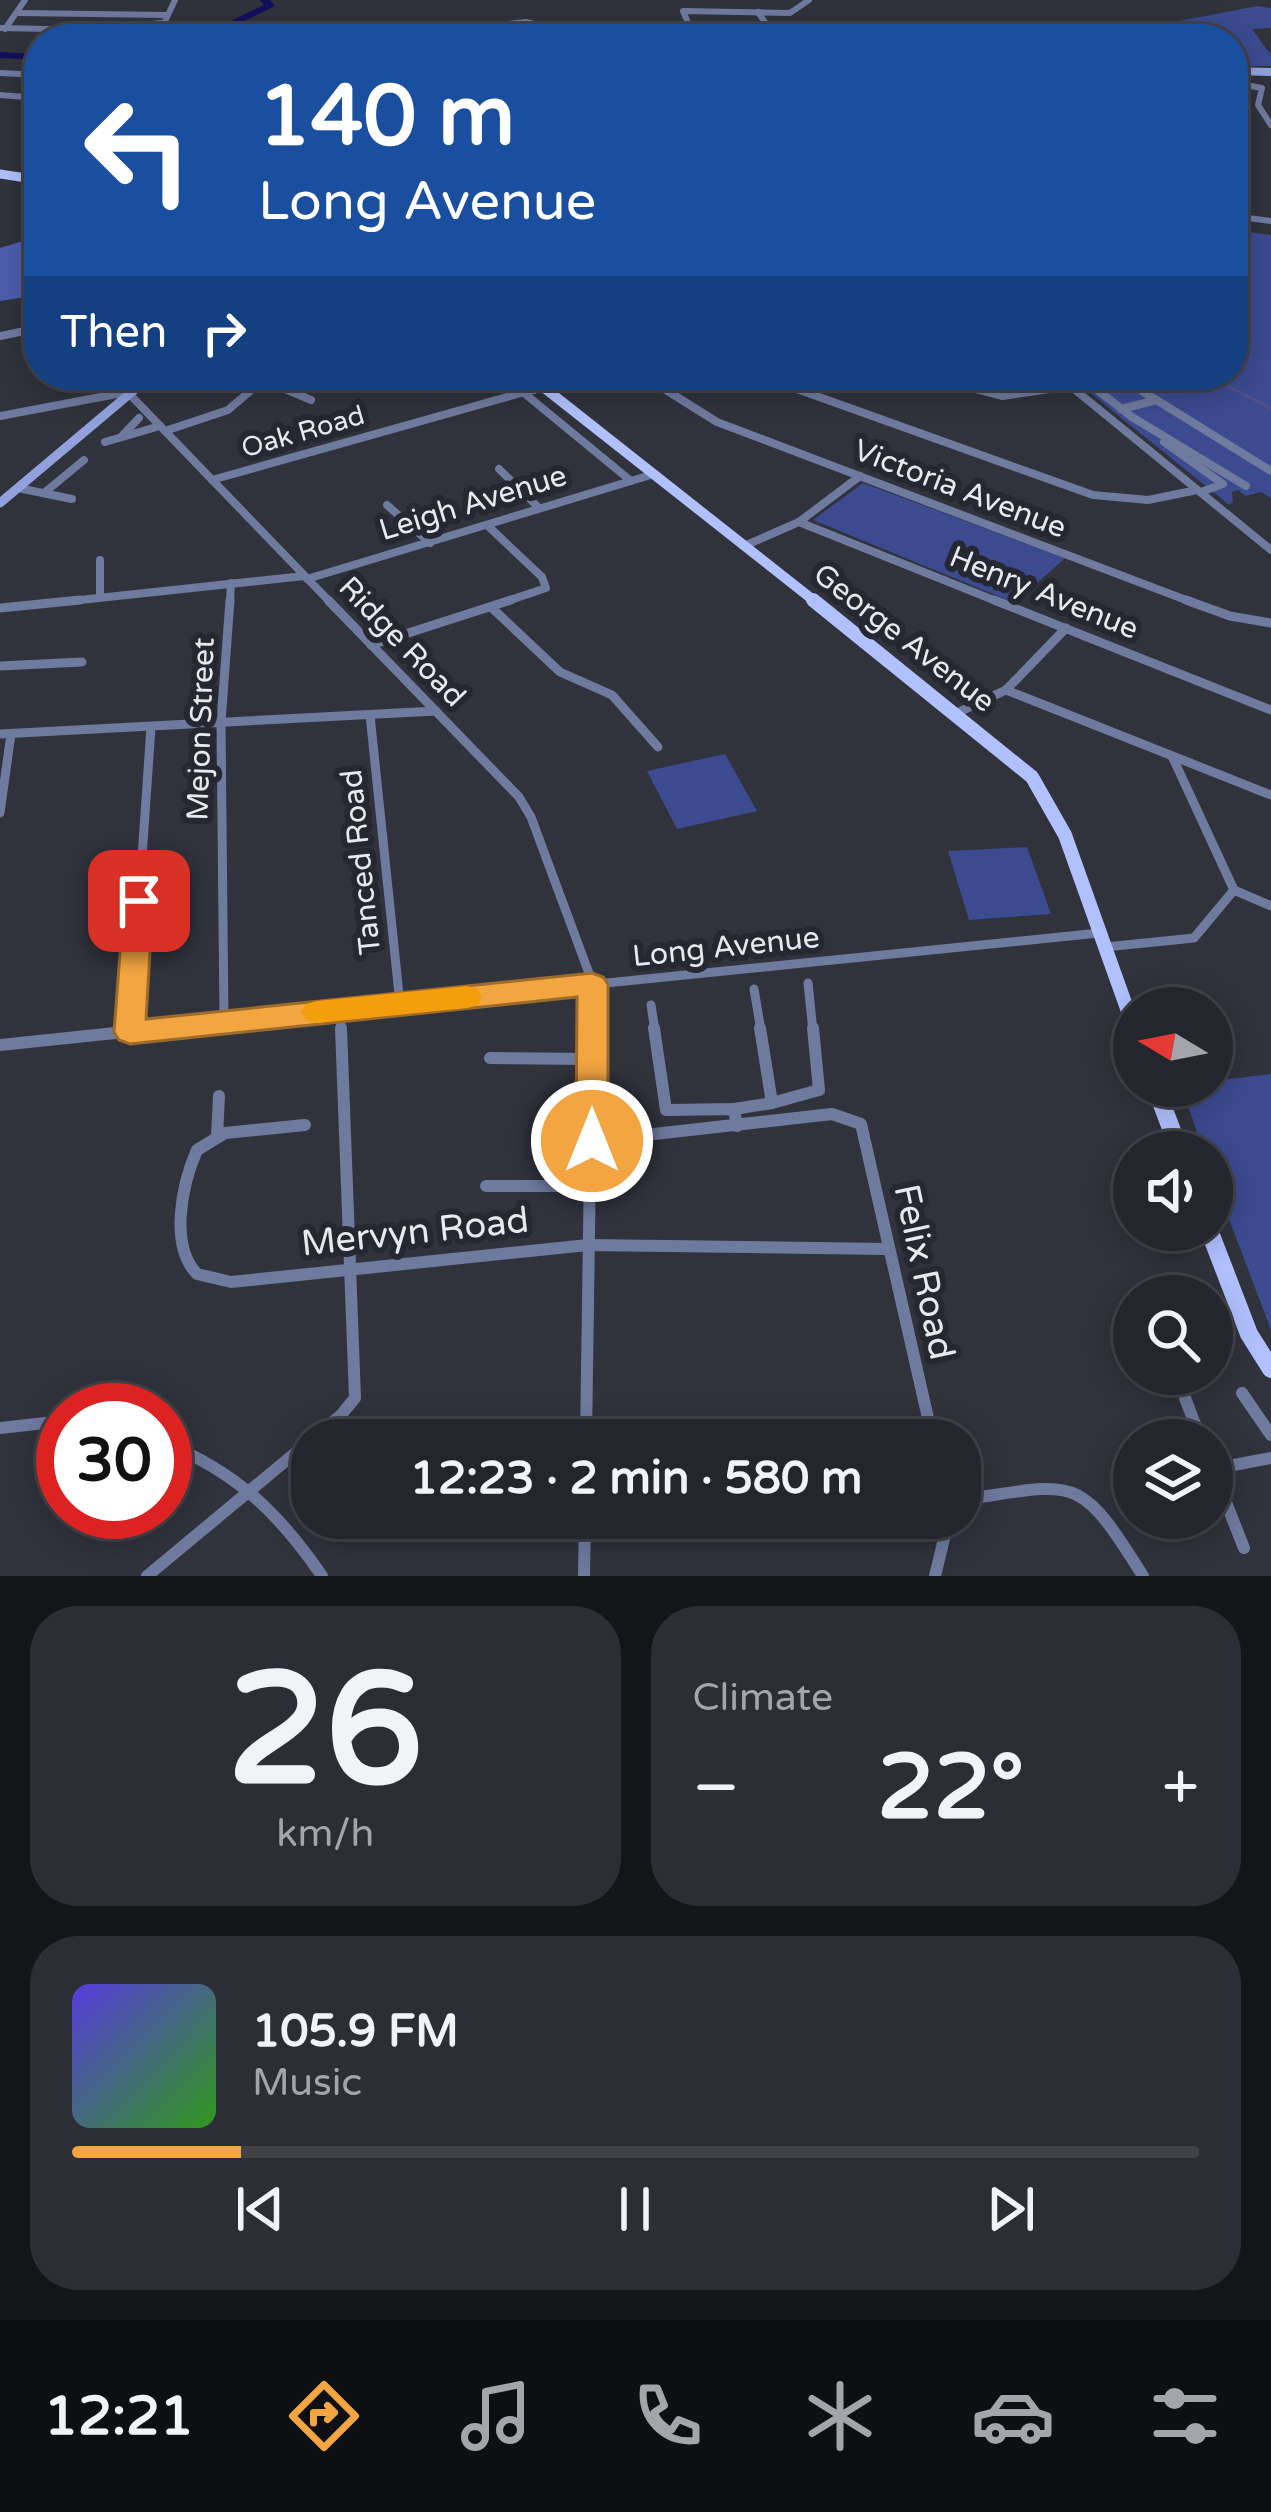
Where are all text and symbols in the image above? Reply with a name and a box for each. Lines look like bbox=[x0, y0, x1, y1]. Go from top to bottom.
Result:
text: 140 m bbox=[258, 67, 515, 168]
icon: left bbox=[60, 72, 216, 228]
text: Long Avenue bbox=[258, 169, 596, 234]
icon: right bbox=[191, 300, 257, 366]
text: Then bbox=[60, 306, 167, 360]
street label: Oak Road bbox=[238, 399, 368, 465]
street label: Victoria Avenue bbox=[849, 432, 1071, 546]
street label: Leigh Avenue bbox=[375, 457, 571, 549]
street label: Henry Avenue bbox=[944, 538, 1144, 648]
street label: George Avenue bbox=[806, 556, 1002, 720]
street label: Ridge Road bbox=[331, 569, 473, 715]
street label: Mejon Street bbox=[179, 637, 223, 821]
street label: Tanced Road bbox=[333, 768, 389, 956]
pin bbox=[88, 850, 190, 952]
icon: arrive bbox=[106, 868, 172, 934]
street label: Long Avenue bbox=[631, 919, 821, 975]
north arrow bbox=[1113, 987, 1233, 1107]
map controls bbox=[1113, 987, 1233, 1539]
position arrow bbox=[529, 1078, 655, 1204]
button: sound bbox=[1113, 1131, 1233, 1251]
street label: Felix Road bbox=[884, 1180, 964, 1364]
street label: Mervyn Road bbox=[299, 1199, 531, 1265]
button: search bbox=[1113, 1275, 1233, 1395]
speed limit sign: 30 bbox=[36, 1383, 192, 1539]
button: layers bbox=[1113, 1419, 1233, 1539]
text: 12:23 · 2 min · 580 m bbox=[410, 1452, 862, 1506]
text: 26 bbox=[227, 1638, 423, 1826]
text: Climate bbox=[693, 1674, 833, 1721]
text: 22° bbox=[877, 1734, 1024, 1843]
text: − bbox=[693, 1748, 740, 1828]
text: + bbox=[1162, 1748, 1199, 1828]
text: km/h bbox=[276, 1810, 374, 1857]
text: 105.9 FM bbox=[252, 2005, 459, 2059]
text: Music bbox=[252, 2059, 362, 2106]
icon: previous bbox=[227, 2176, 293, 2242]
icon: pause bbox=[602, 2176, 668, 2242]
icon: next bbox=[978, 2176, 1044, 2242]
icon: directions bbox=[282, 2374, 366, 2458]
icon: music bbox=[454, 2374, 538, 2458]
icon: phone bbox=[626, 2374, 710, 2458]
icon: climate bbox=[798, 2374, 882, 2458]
icon: car bbox=[971, 2374, 1055, 2458]
icon: filters bbox=[1143, 2374, 1227, 2458]
text: 12:21 bbox=[44, 2384, 194, 2449]

